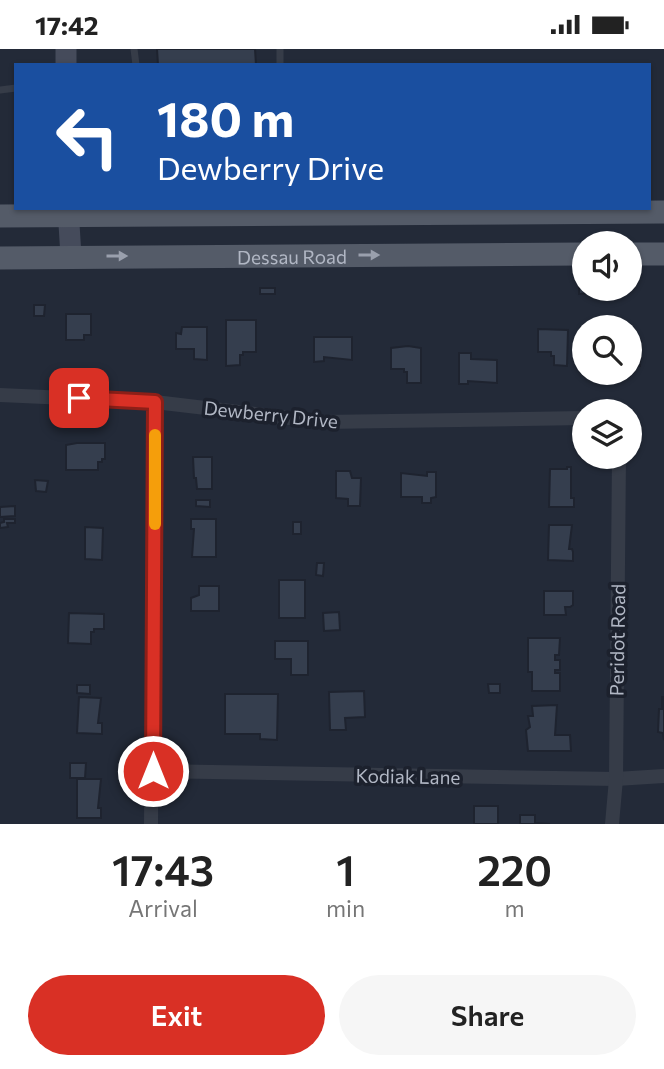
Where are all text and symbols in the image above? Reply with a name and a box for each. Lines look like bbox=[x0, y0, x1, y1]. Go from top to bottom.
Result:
text: 17:42 bbox=[35, 9, 98, 40]
text: 180 m bbox=[157, 87, 294, 147]
icon: left bbox=[42, 91, 133, 182]
text: Dewberry Drive bbox=[157, 147, 384, 187]
map controls bbox=[572, 231, 642, 469]
button: sound bbox=[572, 231, 642, 301]
street label: Dessau Road bbox=[237, 244, 347, 268]
one-way arrow bbox=[358, 249, 380, 261]
one-way arrow bbox=[106, 250, 128, 262]
button: search bbox=[572, 315, 642, 385]
pin bbox=[49, 368, 109, 428]
icon: arrive bbox=[60, 379, 98, 417]
street label: Dewberry Drive bbox=[203, 396, 339, 432]
button: layers bbox=[572, 399, 642, 469]
street label: Peridot Road bbox=[605, 584, 629, 696]
position arrow bbox=[116, 734, 190, 808]
street label: Kodiak Lane bbox=[355, 764, 461, 788]
text: 17:43 bbox=[112, 843, 214, 895]
text: 1 bbox=[336, 843, 355, 895]
text: 220 bbox=[477, 843, 552, 895]
text: Arrival bbox=[128, 894, 198, 922]
text: min bbox=[326, 894, 365, 922]
text: m bbox=[505, 894, 525, 922]
button: Exit bbox=[28, 975, 325, 1055]
button: Share bbox=[339, 975, 636, 1055]

